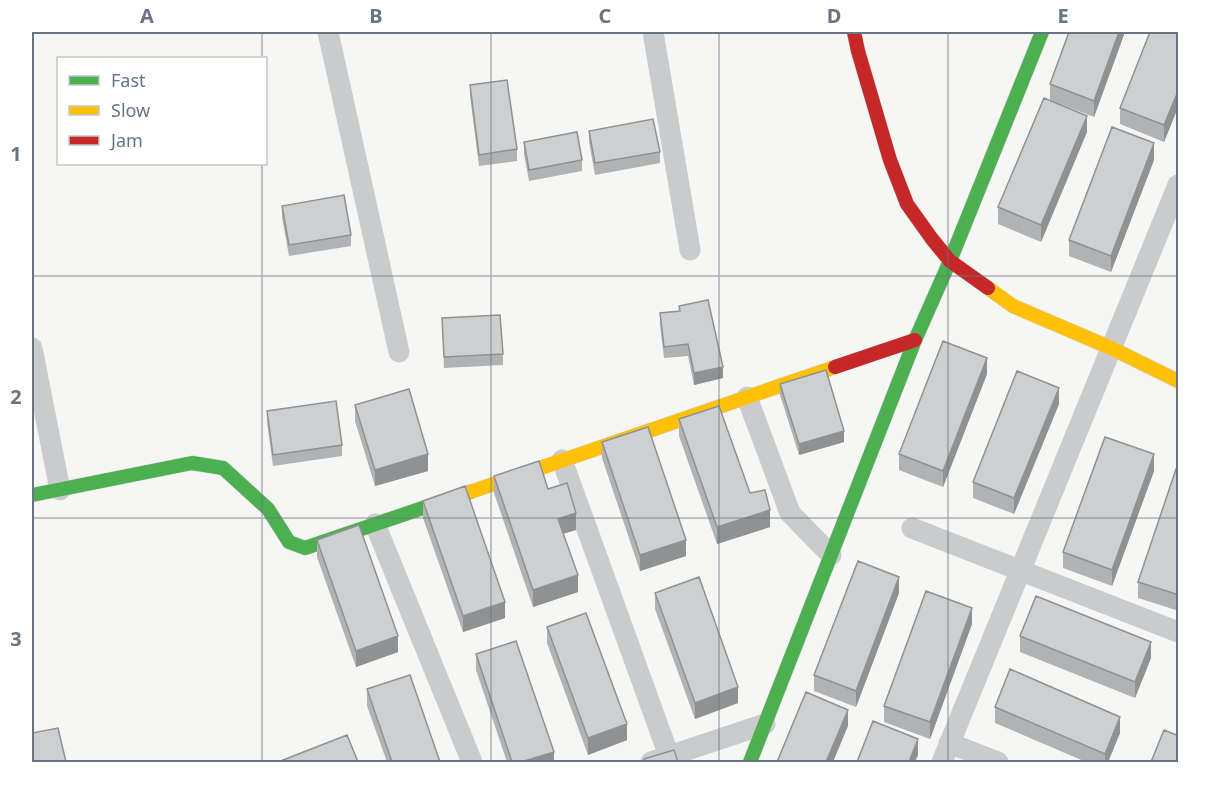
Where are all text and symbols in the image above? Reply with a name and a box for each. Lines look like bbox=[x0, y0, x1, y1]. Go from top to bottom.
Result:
text: A bbox=[140, 2, 154, 29]
text: B bbox=[369, 2, 383, 29]
text: C bbox=[599, 2, 612, 29]
text: D bbox=[827, 2, 841, 29]
text: E bbox=[1057, 2, 1069, 29]
legend bbox=[57, 57, 267, 165]
text: Fast bbox=[111, 68, 146, 92]
text: Slow bbox=[111, 98, 150, 122]
text: Jam bbox=[109, 128, 143, 152]
text: 1 bbox=[10, 140, 22, 167]
text: 2 bbox=[10, 383, 22, 410]
text: 3 bbox=[10, 625, 22, 652]

